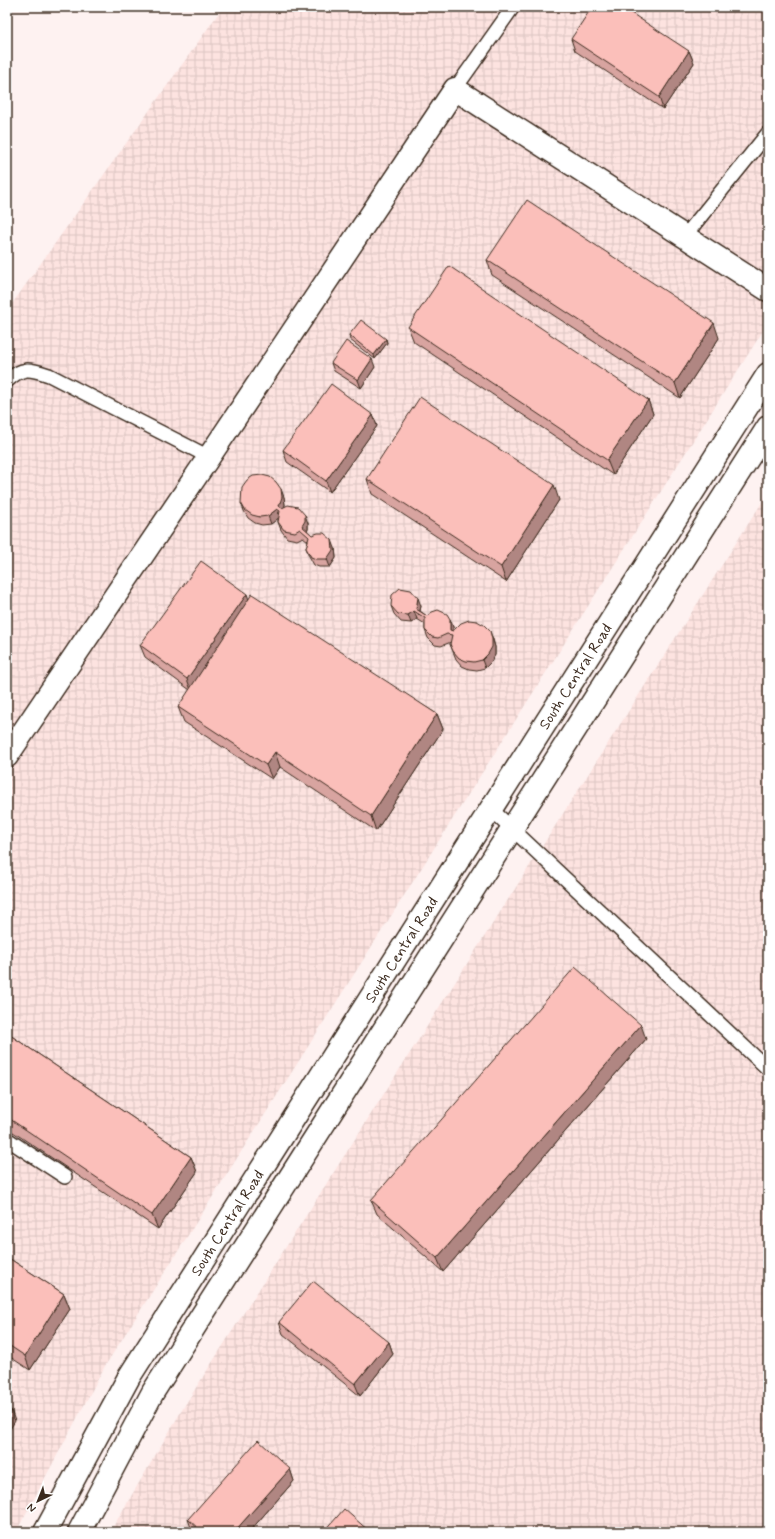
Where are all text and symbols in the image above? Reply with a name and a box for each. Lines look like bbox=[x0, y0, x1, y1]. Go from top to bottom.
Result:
street label: South Central Road bbox=[535, 620, 617, 734]
street label: South Central Road bbox=[361, 893, 443, 1007]
street label: South Central Road bbox=[187, 1167, 269, 1280]
north arrow bbox=[18, 1481, 58, 1521]
text: N bbox=[24, 1500, 39, 1515]

